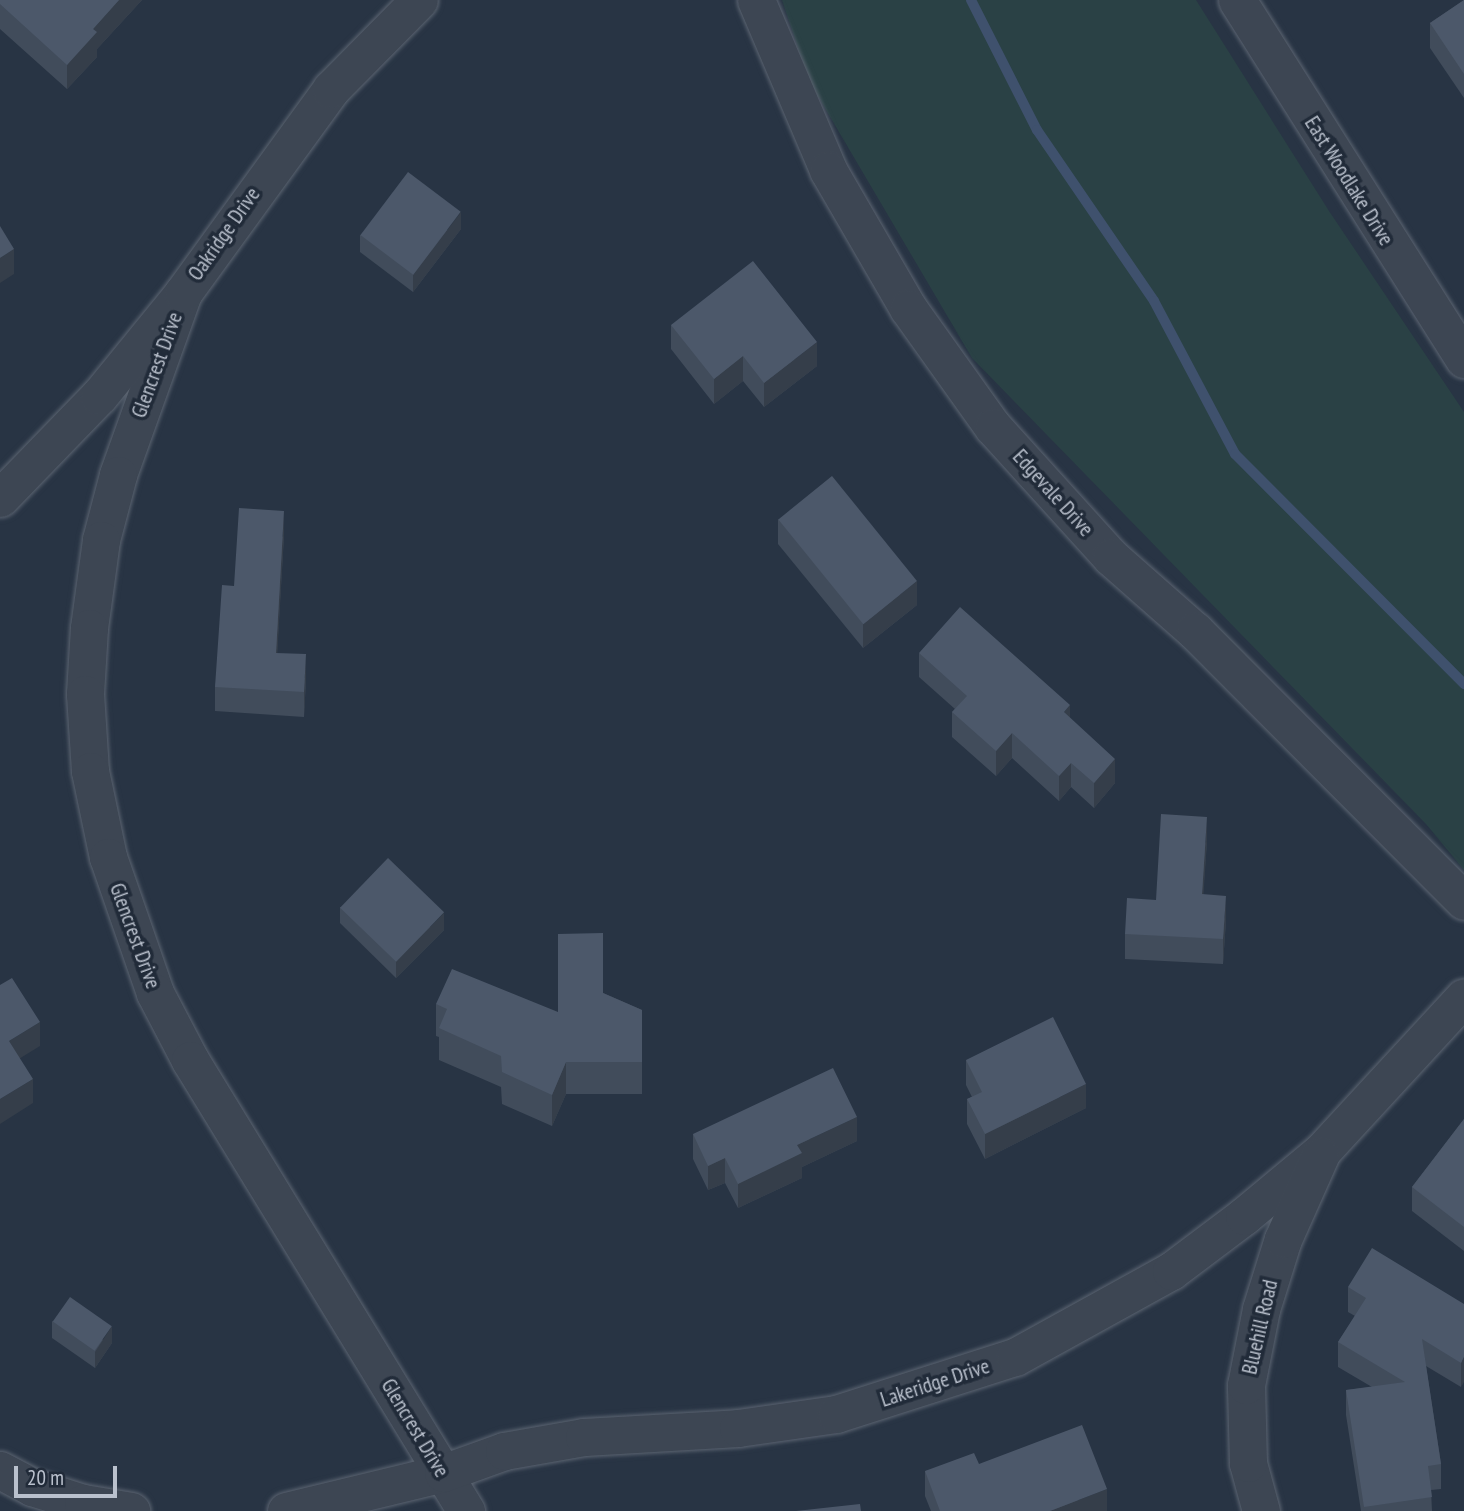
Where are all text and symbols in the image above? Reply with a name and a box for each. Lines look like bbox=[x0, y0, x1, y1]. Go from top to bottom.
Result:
street label: East Woodlake Drive bbox=[1299, 112, 1399, 250]
street label: Oakridge Drive bbox=[183, 183, 265, 285]
street label: Glencrest Drive bbox=[126, 309, 188, 421]
street label: Edgevale Drive bbox=[1007, 444, 1099, 542]
street label: Glencrest Drive bbox=[104, 880, 166, 992]
street label: Bluehill Road bbox=[1237, 1277, 1283, 1377]
street label: Lakeridge Drive bbox=[877, 1354, 993, 1412]
street label: Glencrest Drive bbox=[376, 1374, 454, 1482]
scale bar bbox=[18, 1452, 121, 1496]
text: 20 m bbox=[27, 1464, 64, 1491]

